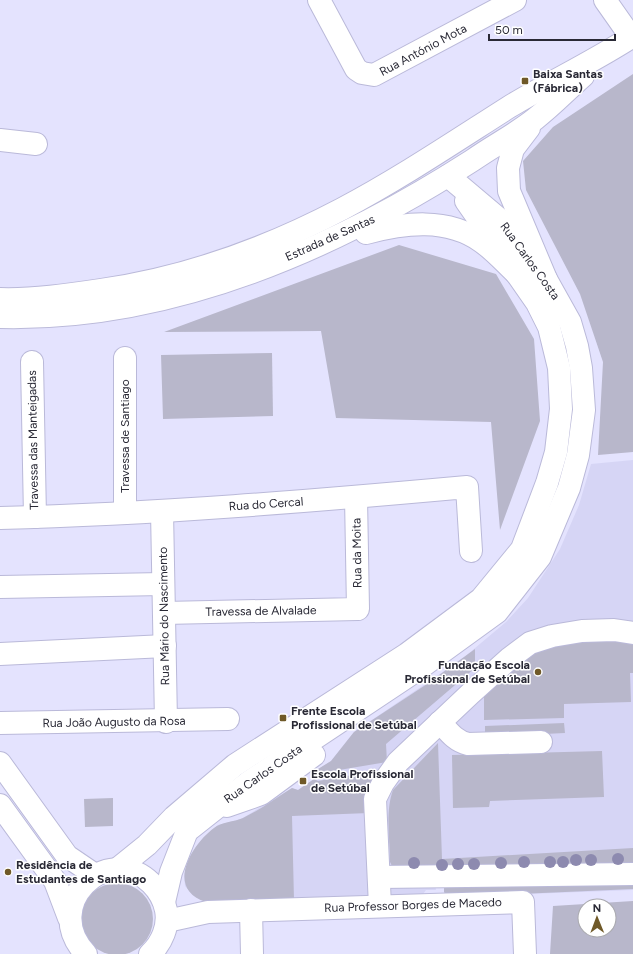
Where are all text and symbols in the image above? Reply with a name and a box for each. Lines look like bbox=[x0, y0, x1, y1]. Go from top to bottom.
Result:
scale bar bbox=[489, 16, 615, 42]
street label: Rua António Mota bbox=[377, 21, 469, 79]
text: 50 m bbox=[495, 23, 523, 37]
place label: Baixa Santas (Fábrica) bbox=[533, 67, 603, 95]
marker: Baixa Santas (Fábrica) bbox=[520, 76, 530, 86]
street label: Estrada de Santas bbox=[283, 212, 377, 264]
street label: Rua Carlos Costa bbox=[497, 220, 563, 302]
street label: Travessa das Manteigadas bbox=[25, 370, 41, 510]
street label: Travessa de Santiago bbox=[118, 379, 132, 493]
street label: Rua do Cercal bbox=[228, 494, 304, 514]
street label: Rua da Moita bbox=[349, 518, 365, 588]
street label: Rua Mário do Nascimento bbox=[156, 547, 172, 685]
street label: Travessa de Alvalade bbox=[205, 603, 317, 619]
place label: Fundação Escola Profissional de Setúbal bbox=[404, 658, 530, 686]
marker: Fundação Escola Profissional de Setúbal bbox=[533, 667, 543, 677]
place label: Frente Escola Profissional de Setúbal bbox=[291, 704, 417, 732]
marker: Frente Escola Profissional de Setúbal bbox=[278, 713, 288, 723]
street label: Rua João Augusto da Rosa bbox=[42, 714, 186, 730]
street label: Rua Carlos Costa bbox=[221, 742, 305, 806]
place label: Escola Profissional de Setúbal bbox=[311, 767, 413, 795]
marker: Escola Profissional de Setúbal bbox=[298, 776, 308, 786]
place label: Residência de Estudantes de Santiago bbox=[16, 858, 146, 886]
marker: Residência de Estudantes de Santiago bbox=[3, 867, 13, 877]
street label: Rua Professor Borges de Macedo bbox=[324, 895, 502, 915]
north arrow bbox=[577, 898, 617, 938]
text: N bbox=[592, 902, 601, 915]

